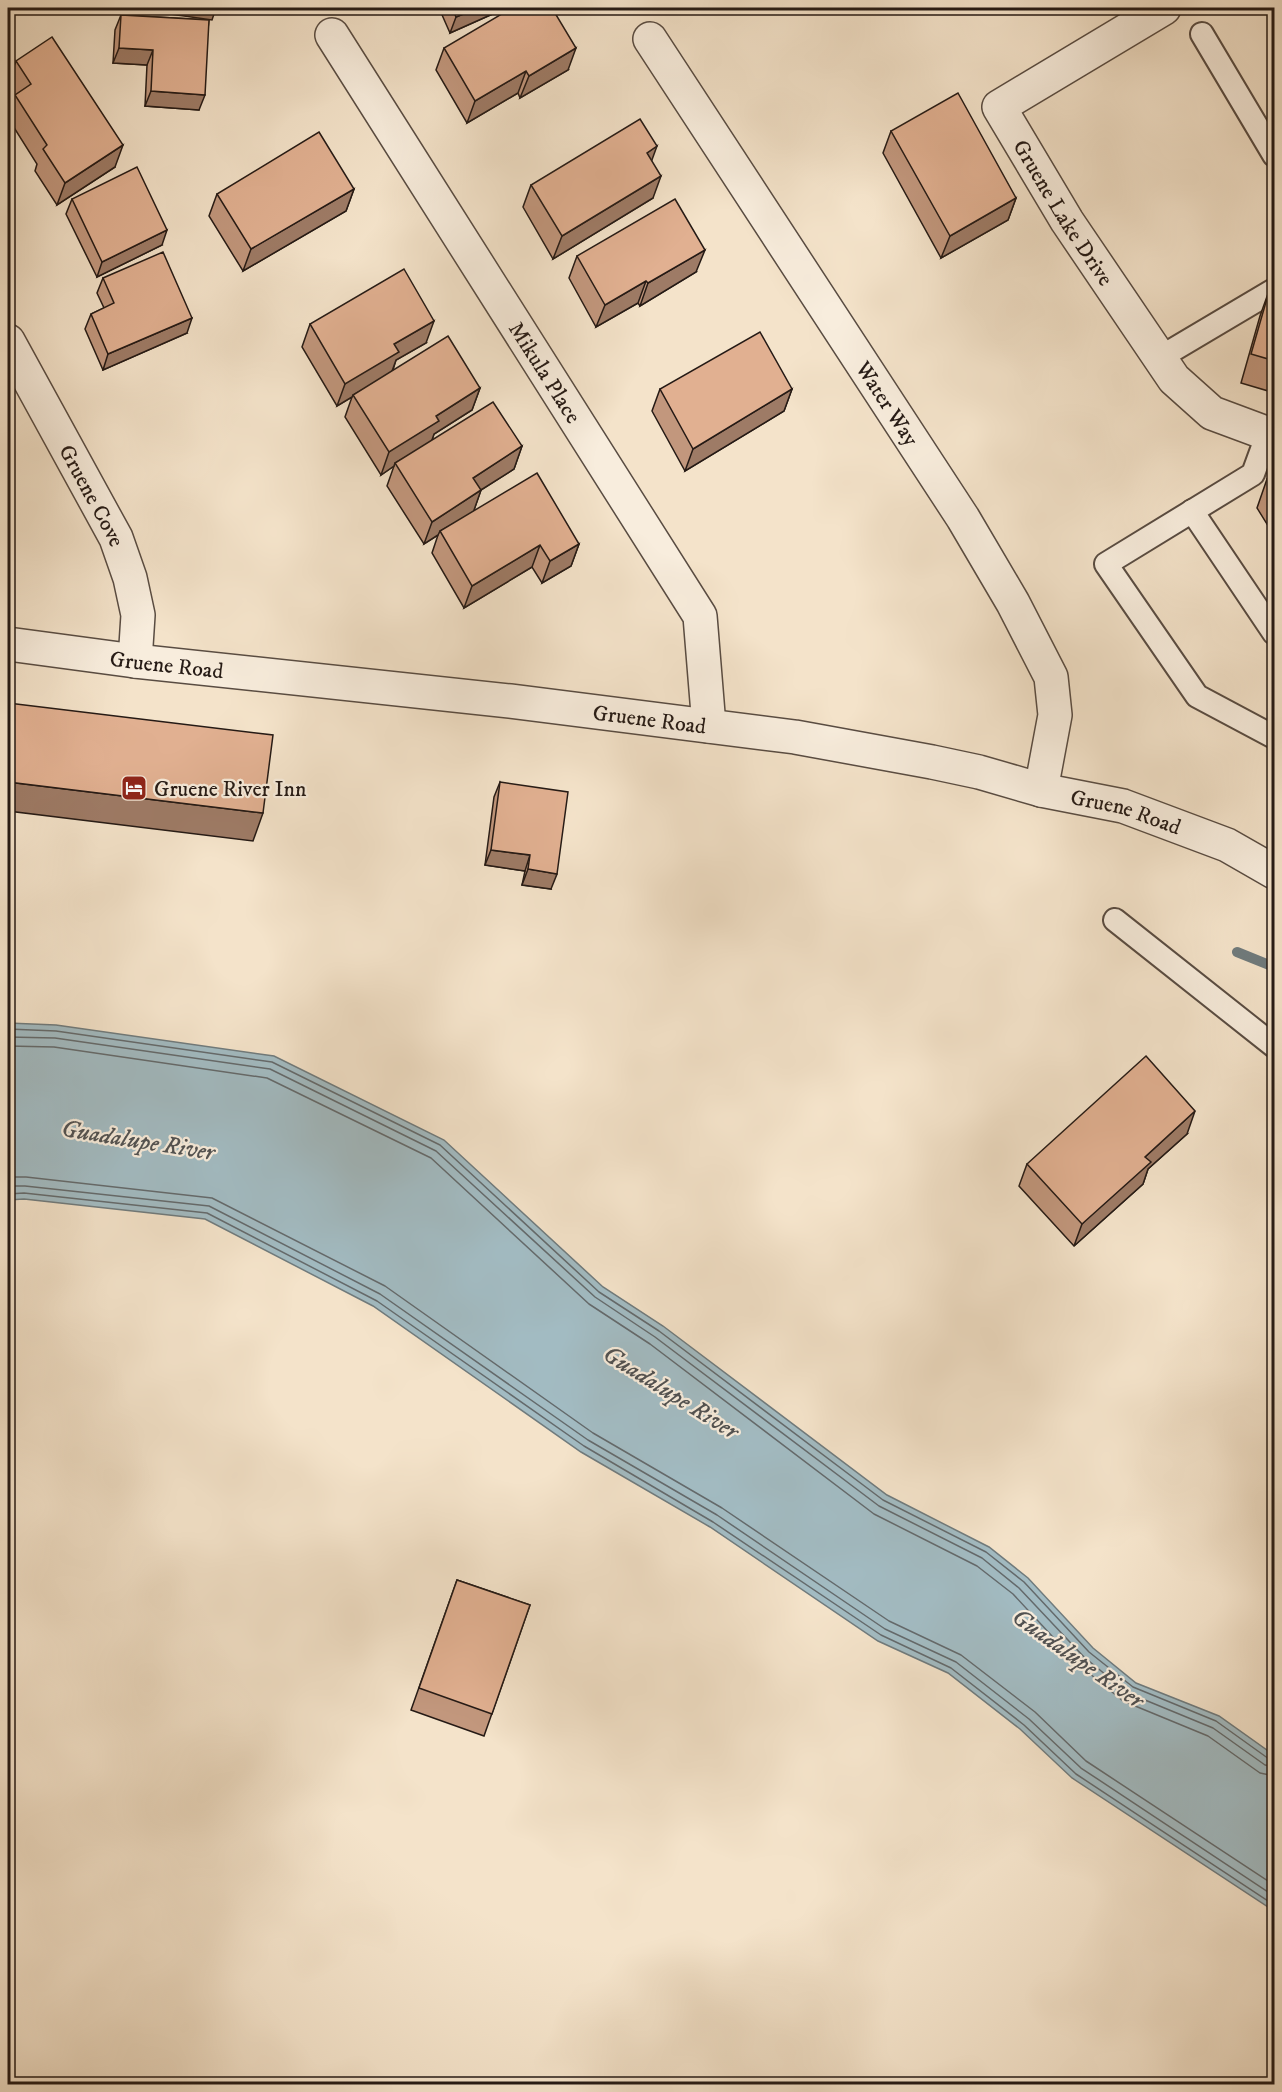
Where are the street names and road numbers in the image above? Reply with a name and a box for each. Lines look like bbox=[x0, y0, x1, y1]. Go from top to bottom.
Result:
street label: Gruene Lake Drive bbox=[1007, 135, 1119, 291]
street label: Mikula Place bbox=[502, 317, 586, 429]
street label: Water Way bbox=[849, 356, 925, 452]
street label: Gruene Cove bbox=[52, 440, 130, 550]
street label: Gruene Road bbox=[108, 646, 225, 685]
street label: Gruene Road bbox=[591, 700, 708, 741]
street label: Gruene Road bbox=[1068, 784, 1184, 842]

